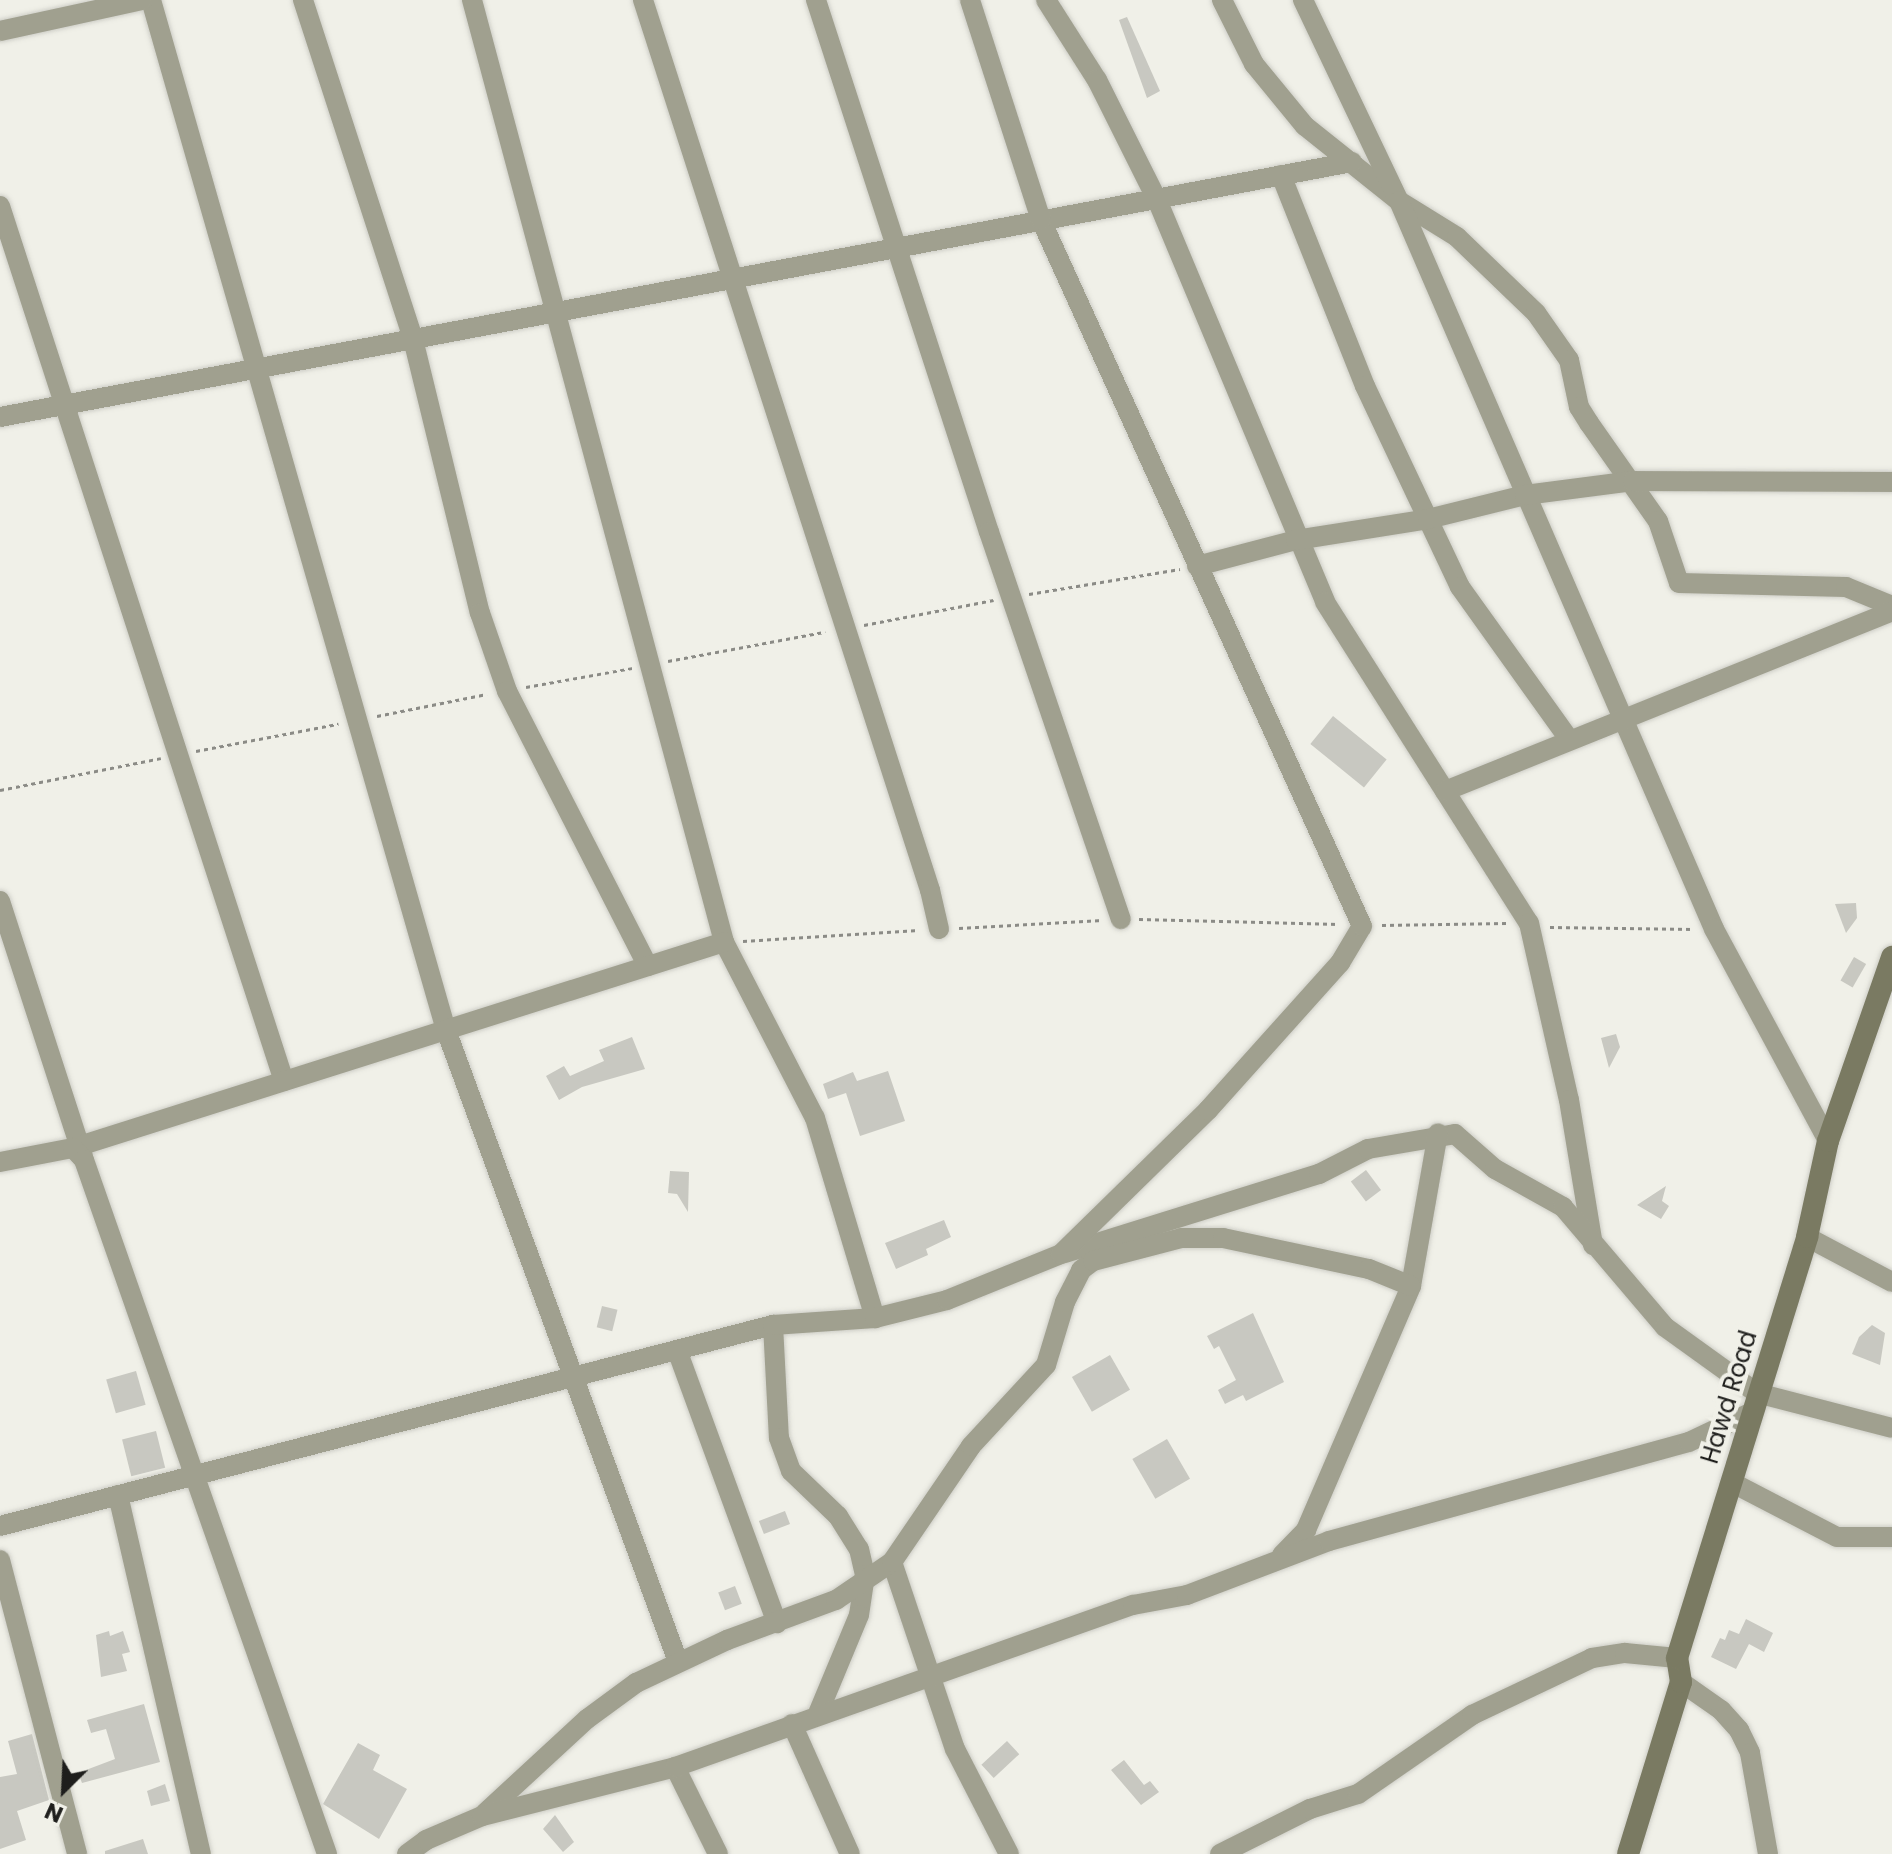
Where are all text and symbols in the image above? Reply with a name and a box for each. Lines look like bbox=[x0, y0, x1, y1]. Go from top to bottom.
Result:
street label: Hawd Road bbox=[1695, 1327, 1763, 1467]
north arrow bbox=[24, 1750, 104, 1830]
text: N bbox=[40, 1795, 68, 1830]

